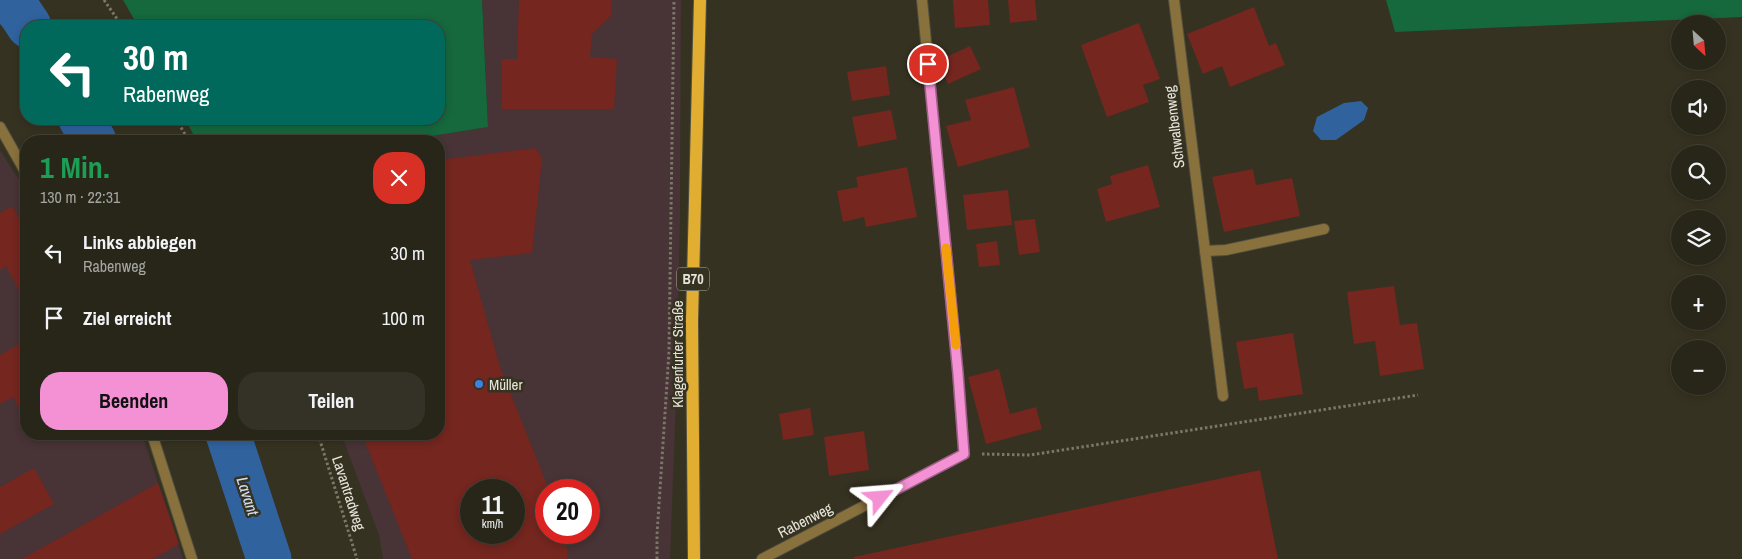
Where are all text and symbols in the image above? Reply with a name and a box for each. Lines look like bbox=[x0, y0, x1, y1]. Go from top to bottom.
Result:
north arrow bbox=[1671, 15, 1726, 70]
map controls bbox=[1671, 15, 1726, 395]
text: 30 m bbox=[123, 34, 188, 81]
icon: left bbox=[40, 40, 105, 105]
pin bbox=[907, 43, 949, 85]
icon: arrive bbox=[914, 50, 942, 78]
text: Rabenweg bbox=[123, 79, 209, 109]
button: sound bbox=[1671, 80, 1726, 135]
street label: Schwalbenweg bbox=[1159, 85, 1189, 169]
button: search bbox=[1671, 145, 1726, 200]
text: 1 Min. bbox=[40, 147, 110, 187]
button: close bbox=[373, 152, 425, 204]
text: 130 m · 22:31 bbox=[40, 186, 120, 208]
button: layers bbox=[1671, 210, 1726, 265]
text: Links abbiegen bbox=[83, 229, 196, 255]
icon: left bbox=[40, 239, 68, 267]
text: 30 m bbox=[390, 240, 425, 266]
text: Rabenweg bbox=[83, 255, 146, 277]
road number: B70 bbox=[677, 268, 709, 290]
button: + bbox=[1671, 275, 1726, 330]
street label: Klagenfurter Straße bbox=[667, 300, 688, 408]
icon: arrive bbox=[40, 304, 68, 332]
text: Ziel erreicht bbox=[83, 305, 171, 331]
text: 100 m bbox=[382, 305, 425, 331]
button: − bbox=[1671, 340, 1726, 395]
button: Beenden bbox=[40, 372, 228, 430]
button: Teilen bbox=[238, 372, 425, 430]
place label: Müller bbox=[489, 374, 522, 395]
marker: Müller bbox=[473, 378, 485, 390]
street label: Lavantradweg bbox=[327, 453, 371, 533]
position arrow bbox=[853, 471, 905, 523]
water label: Lavant bbox=[231, 474, 265, 518]
speed limit sign: 20 bbox=[535, 479, 600, 544]
text: 11 bbox=[482, 488, 503, 522]
street label: Rabenweg bbox=[774, 497, 836, 543]
text: km/h bbox=[482, 516, 503, 532]

